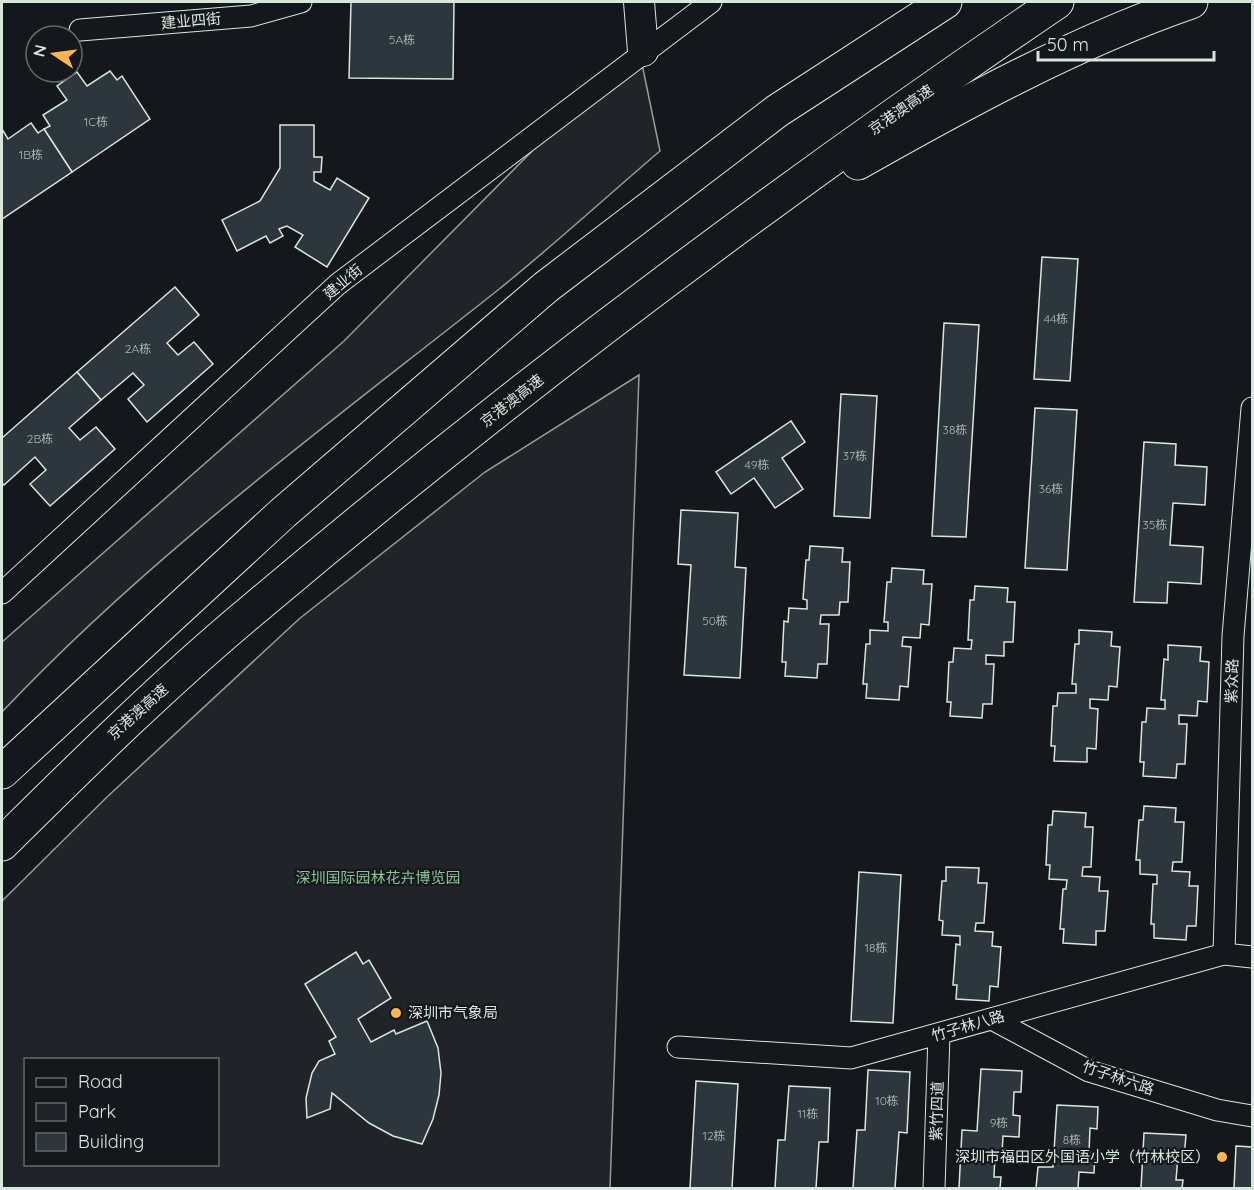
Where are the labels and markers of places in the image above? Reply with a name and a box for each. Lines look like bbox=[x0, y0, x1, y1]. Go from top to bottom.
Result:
place label: 深圳市气象局 bbox=[408, 1003, 498, 1022]
marker: 深圳市气象局 bbox=[389, 1006, 403, 1020]
place label: 深圳市福田区外国语小学（竹林校区） bbox=[955, 1147, 1210, 1166]
marker: 深圳市福田区外国语小学（竹林校区） bbox=[1215, 1150, 1229, 1164]

